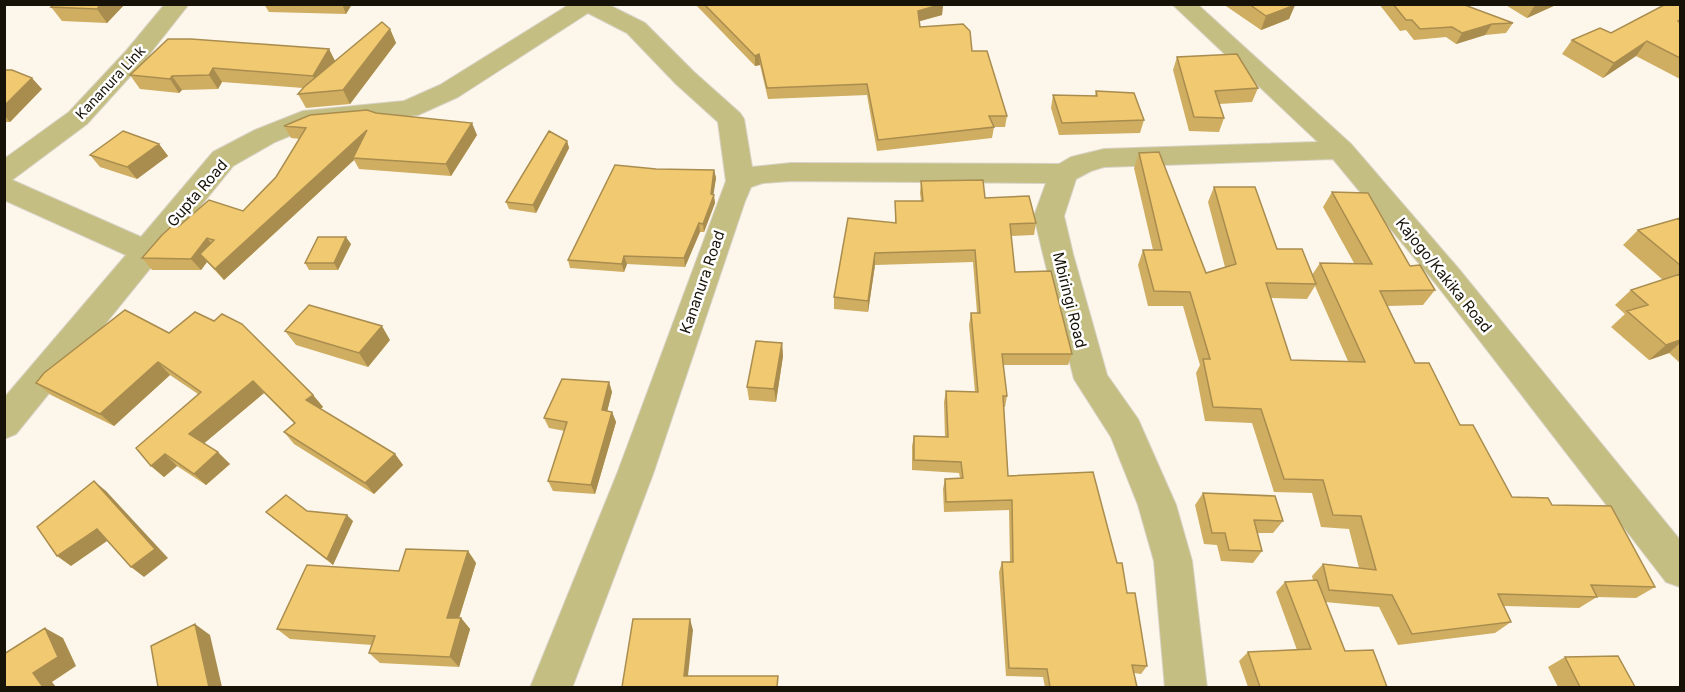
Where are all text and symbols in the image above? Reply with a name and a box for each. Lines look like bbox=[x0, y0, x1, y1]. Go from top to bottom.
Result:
street label: Kananura Link bbox=[72, 41, 149, 122]
street label: Gupta Road bbox=[163, 155, 231, 231]
street label: Kajogo/Kakika Road bbox=[1392, 214, 1496, 336]
street label: Kananura Road bbox=[675, 228, 729, 336]
street label: Mbiringi Road bbox=[1049, 250, 1091, 350]

